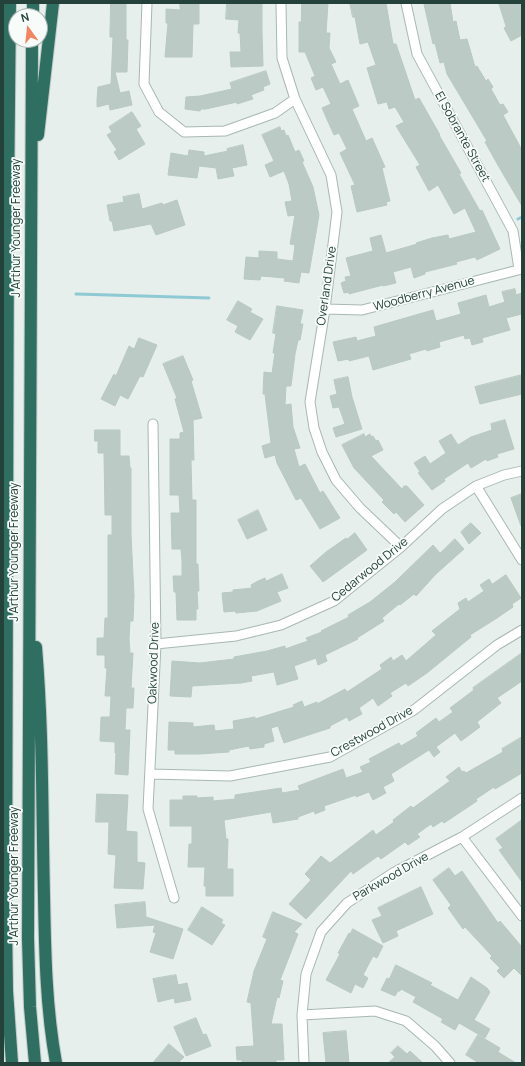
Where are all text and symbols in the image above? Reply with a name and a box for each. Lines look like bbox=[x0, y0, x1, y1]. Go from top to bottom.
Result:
north arrow bbox=[8, 8, 48, 48]
text: N bbox=[19, 9, 31, 25]
street label: El Sobrante Street bbox=[431, 89, 493, 185]
street label: J Arthur Younger Freeway bbox=[10, 158, 24, 298]
street label: Overland Drive bbox=[314, 245, 340, 327]
street label: Woodberry Avenue bbox=[372, 274, 476, 314]
street label: J Arthur Younger Freeway bbox=[8, 482, 22, 622]
street label: Cedarwood Drive bbox=[329, 535, 411, 605]
street label: Oakwood Drive bbox=[145, 622, 163, 704]
street label: Crestwood Drive bbox=[328, 703, 416, 761]
street label: J Arthur Younger Freeway bbox=[8, 806, 22, 946]
street label: Parkwood Drive bbox=[351, 850, 431, 904]

